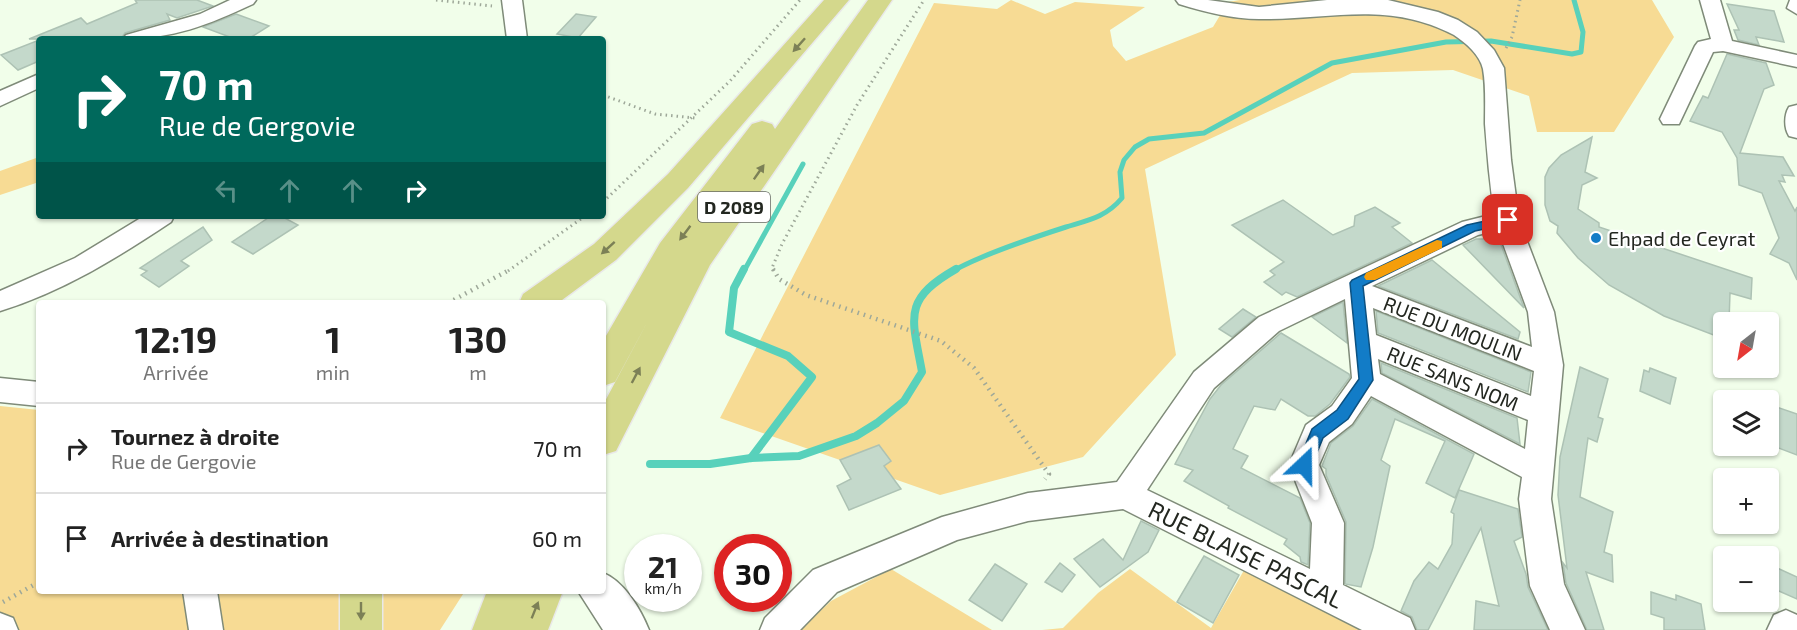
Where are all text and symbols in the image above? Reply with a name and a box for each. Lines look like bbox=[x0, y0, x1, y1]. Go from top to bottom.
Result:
one-way arrow bbox=[793, 37, 806, 52]
text: 70 m bbox=[159, 58, 254, 108]
icon: right bbox=[60, 60, 138, 138]
text: Rue de Gergovie bbox=[159, 109, 355, 141]
one-way arrow bbox=[753, 165, 765, 181]
icon: left bbox=[210, 174, 243, 207]
icon: ahead bbox=[273, 174, 306, 207]
icon: ahead bbox=[336, 174, 369, 207]
icon: right bbox=[399, 174, 432, 207]
road number: D 2089 bbox=[698, 192, 770, 222]
pin bbox=[1482, 194, 1533, 245]
icon: arrive bbox=[1491, 203, 1524, 236]
one-way arrow bbox=[679, 224, 691, 240]
place label: Ehpad de Ceyrat bbox=[1608, 226, 1756, 250]
marker: Ehpad de Ceyrat bbox=[1589, 231, 1603, 245]
one-way arrow bbox=[601, 241, 616, 254]
street label: RUE DU MOULIN bbox=[1380, 291, 1526, 365]
north arrow bbox=[1713, 312, 1779, 378]
map controls bbox=[1713, 312, 1779, 612]
text: 12:19 bbox=[135, 317, 217, 360]
text: 1 bbox=[325, 317, 341, 360]
text: 130 bbox=[449, 317, 507, 360]
street label: RUE SANS NOM bbox=[1384, 341, 1522, 415]
text: Arrivée bbox=[143, 360, 209, 384]
text: min bbox=[316, 360, 350, 384]
text: m bbox=[469, 360, 487, 384]
one-way arrow bbox=[631, 366, 641, 383]
button: layers bbox=[1713, 390, 1779, 456]
text: Tournez à droite bbox=[111, 423, 280, 449]
icon: right bbox=[60, 432, 93, 465]
position arrow bbox=[1272, 433, 1336, 497]
text: 70 m bbox=[533, 435, 582, 461]
text: Rue de Gergovie bbox=[111, 449, 256, 473]
button: + bbox=[1713, 468, 1779, 534]
street label: RUE BLAISE PASCAL bbox=[1144, 494, 1348, 614]
icon: arrive bbox=[60, 522, 93, 555]
text: Arrivée à destination bbox=[111, 525, 329, 551]
text: 60 m bbox=[532, 525, 582, 551]
speed limit sign: 30 bbox=[714, 534, 792, 612]
button: − bbox=[1713, 546, 1779, 612]
text: 21 bbox=[648, 548, 678, 584]
text: km/h bbox=[644, 579, 682, 597]
one-way arrow bbox=[356, 601, 366, 620]
one-way arrow bbox=[530, 601, 540, 619]

